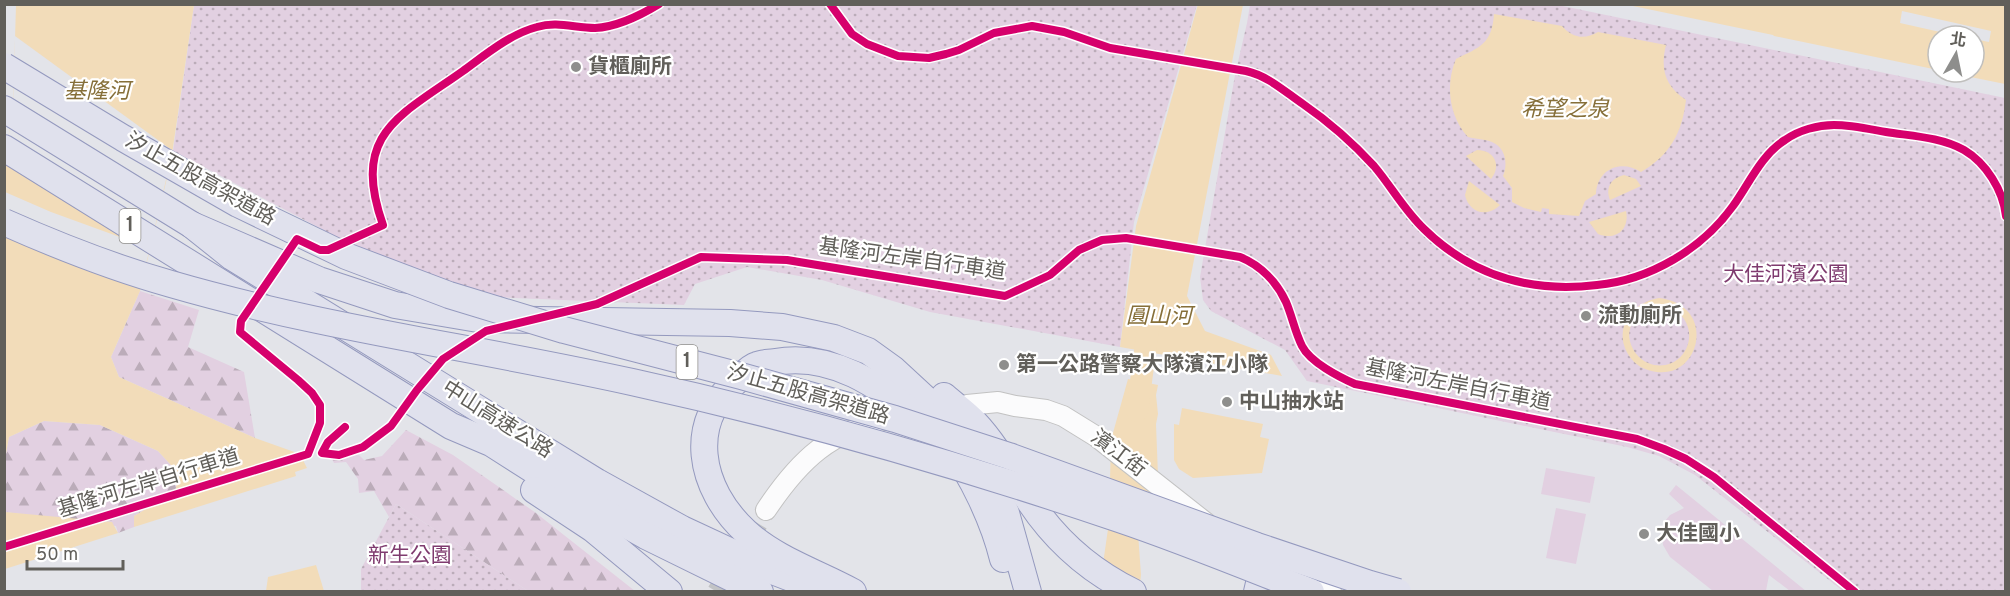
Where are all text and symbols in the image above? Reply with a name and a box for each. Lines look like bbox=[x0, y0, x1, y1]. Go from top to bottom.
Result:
north arrow bbox=[1926, 24, 1986, 84]
text: 北 bbox=[1949, 30, 1968, 52]
place label: 貨櫃廁所 bbox=[588, 54, 672, 81]
marker: 貨櫃廁所 bbox=[569, 60, 583, 74]
water label: 基隆河 bbox=[64, 79, 134, 106]
water label: 希望之泉 bbox=[1521, 97, 1610, 124]
street label: 汐止五股高架道路 bbox=[120, 127, 280, 233]
road number: 1 bbox=[120, 209, 140, 243]
street label: 基隆河左岸自行車道 bbox=[817, 233, 1007, 287]
park label: 大佳河濱公園 bbox=[1723, 262, 1849, 289]
place label: 流動廁所 bbox=[1598, 303, 1682, 330]
water label: 圓山河 bbox=[1126, 304, 1196, 331]
marker: 流動廁所 bbox=[1579, 309, 1593, 323]
road number: 1 bbox=[676, 345, 698, 379]
place label: 第一公路警察大隊濱江小隊 bbox=[1016, 352, 1269, 379]
street label: 基隆河左岸自行車道 bbox=[1363, 355, 1553, 417]
marker: 第一公路警察大隊濱江小隊 bbox=[997, 358, 1011, 372]
street label: 汐止五股高架道路 bbox=[724, 359, 892, 431]
street label: 中山高速公路 bbox=[436, 375, 558, 465]
place label: 中山抽水站 bbox=[1239, 389, 1344, 416]
marker: 中山抽水站 bbox=[1220, 395, 1234, 409]
street label: 濱江街 bbox=[1085, 424, 1151, 484]
street label: 基隆河左岸自行車道 bbox=[55, 443, 243, 525]
place label: 大佳國小 bbox=[1656, 521, 1740, 548]
marker: 大佳國小 bbox=[1637, 527, 1651, 541]
scale bar bbox=[27, 533, 123, 571]
park label: 新生公園 bbox=[368, 543, 452, 570]
text: 50 m bbox=[36, 544, 78, 567]

